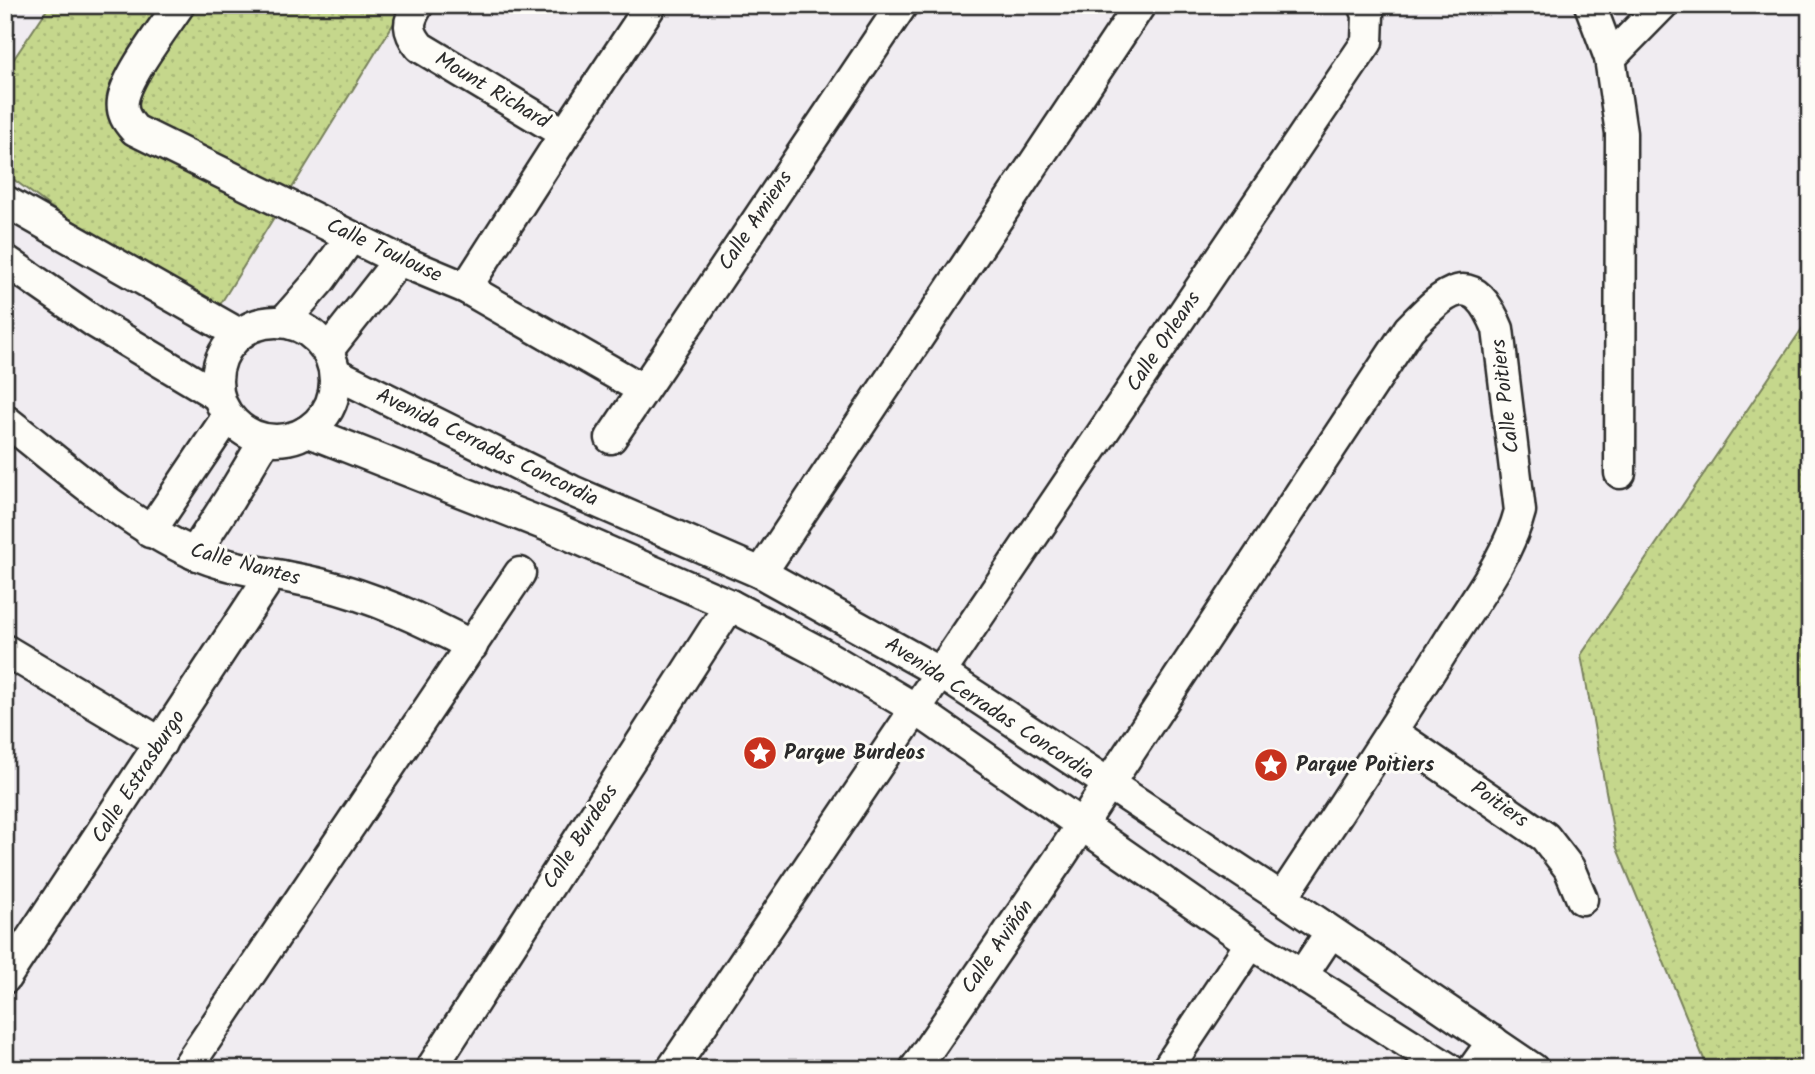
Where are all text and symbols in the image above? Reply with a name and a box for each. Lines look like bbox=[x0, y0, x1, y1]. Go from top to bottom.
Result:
street label: Mount Richard bbox=[428, 44, 556, 139]
street label: Calle Amiens bbox=[710, 164, 802, 278]
street label: Calle Toulouse bbox=[321, 210, 448, 293]
street label: Calle Orleans bbox=[1118, 285, 1210, 399]
street label: Calle Poitiers bbox=[1483, 337, 1529, 455]
street label: Avenida Cerradas Concordia bbox=[370, 380, 604, 516]
street label: Calle Nantes bbox=[186, 535, 304, 595]
street label: Avenida Cerradas Concordia bbox=[878, 629, 1100, 789]
street label: Calle Estrasburgo bbox=[83, 704, 195, 850]
place icon: Parque Burdeos bbox=[741, 734, 779, 772]
place label: Parque Burdeos bbox=[784, 737, 925, 770]
place icon: Parque Poitiers bbox=[1252, 746, 1290, 784]
place label: Parque Poitiers bbox=[1296, 749, 1435, 782]
street label: Poitiers bbox=[1463, 773, 1535, 837]
street label: Calle Burdeos bbox=[535, 778, 627, 896]
street label: Calle Aviñón bbox=[953, 893, 1043, 1001]

